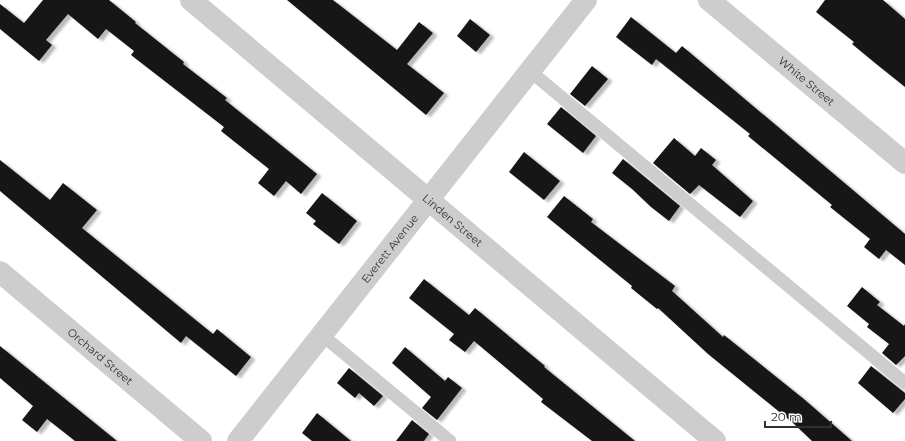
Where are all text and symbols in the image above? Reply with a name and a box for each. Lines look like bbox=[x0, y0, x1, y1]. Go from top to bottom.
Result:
street label: White Street bbox=[775, 54, 838, 109]
street label: Linden Street bbox=[420, 191, 486, 250]
street label: Everett Avenue bbox=[358, 211, 421, 286]
street label: Orchard Street bbox=[65, 325, 136, 388]
scale bar bbox=[765, 403, 831, 429]
text: 20 m bbox=[771, 409, 802, 424]

